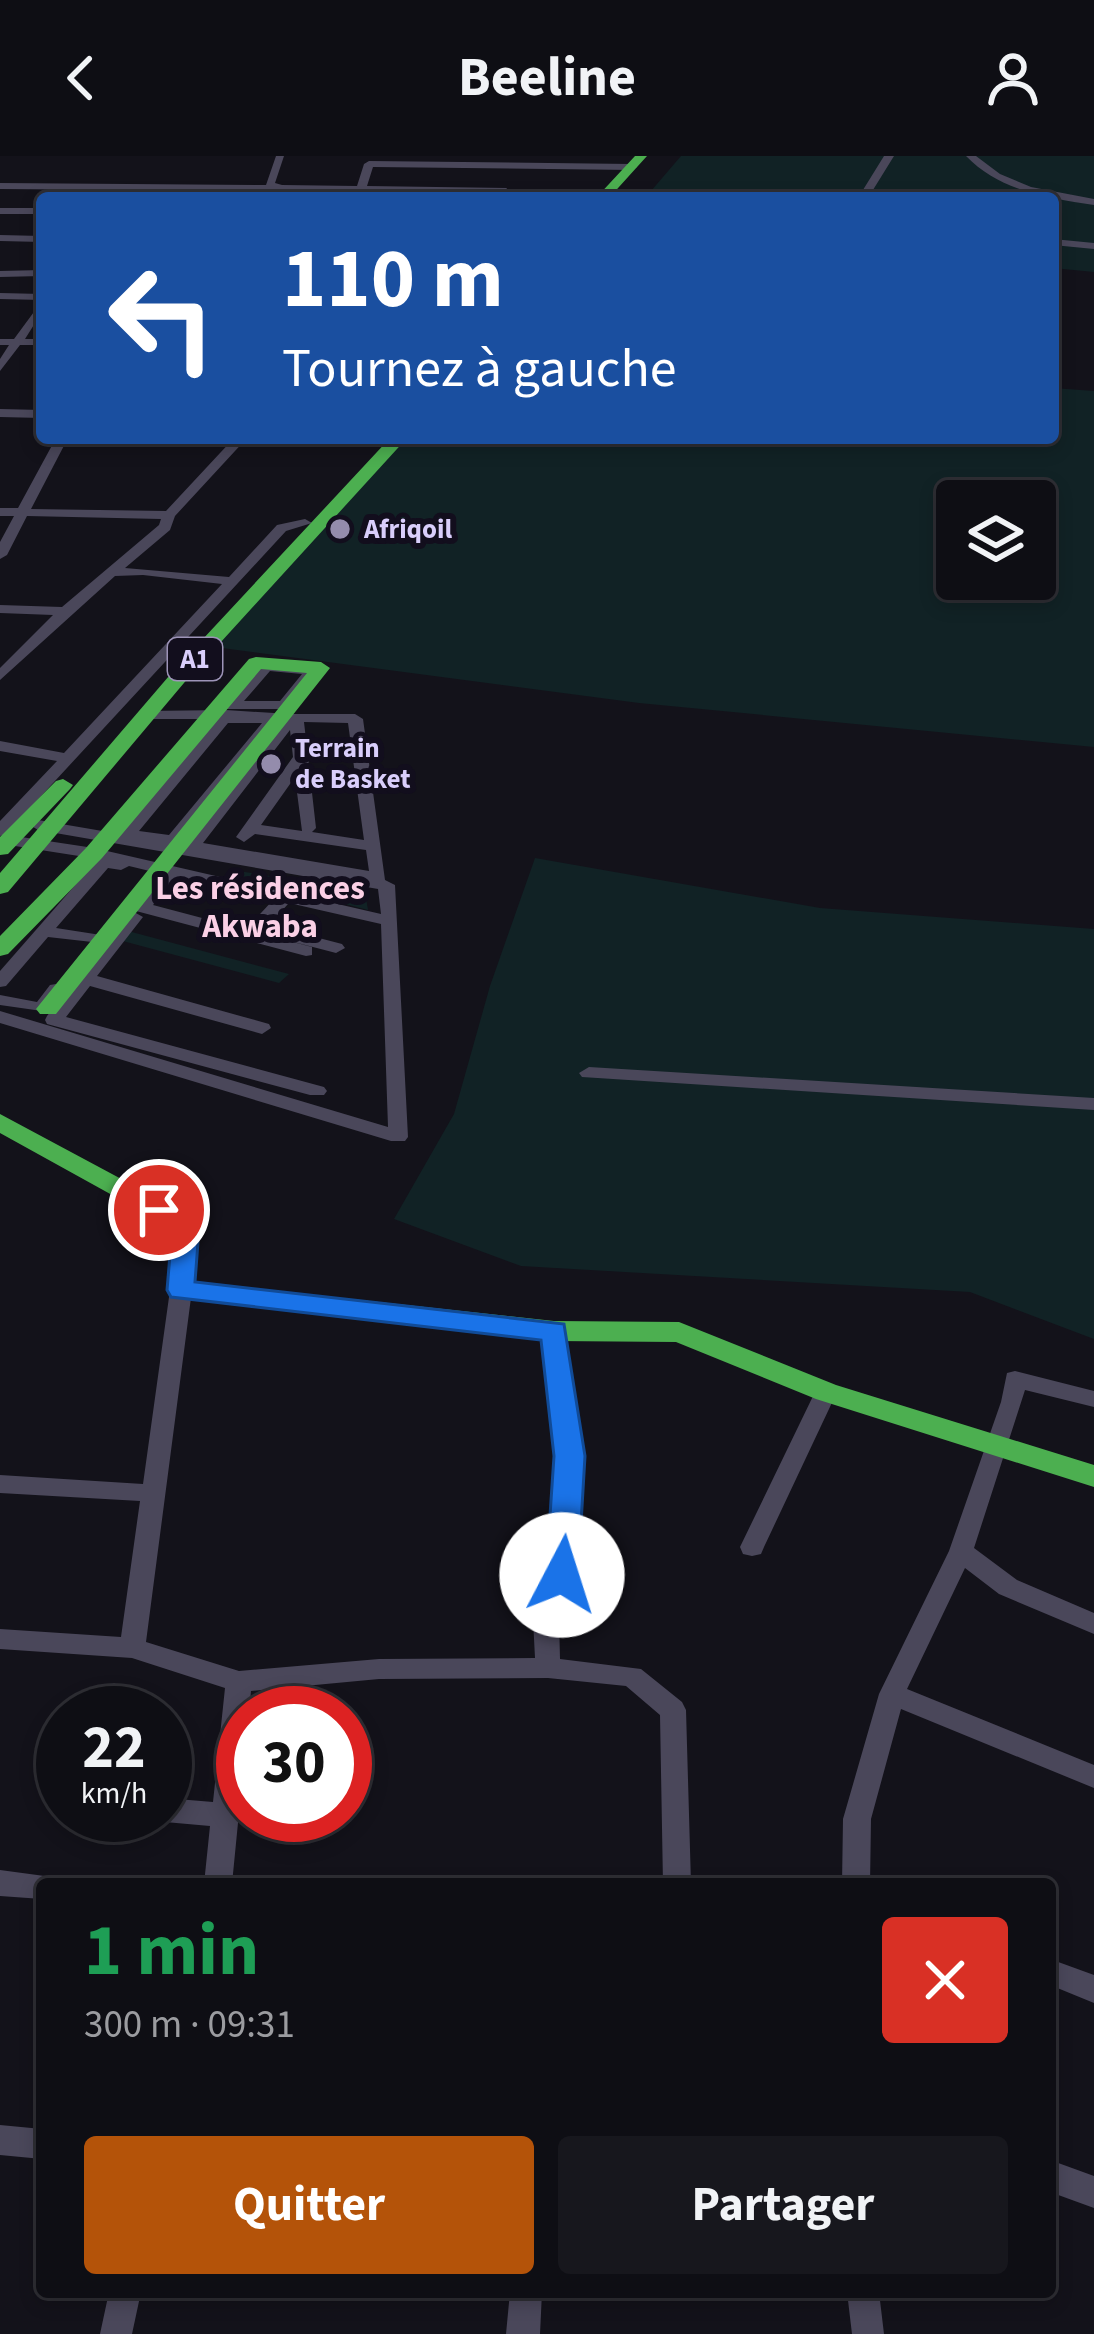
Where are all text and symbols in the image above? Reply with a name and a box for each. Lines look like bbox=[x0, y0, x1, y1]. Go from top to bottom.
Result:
text: Beeline bbox=[458, 40, 636, 117]
icon: back bbox=[48, 45, 114, 111]
icon: person bbox=[980, 45, 1046, 111]
text: 110 m bbox=[282, 220, 504, 340]
icon: left bbox=[84, 240, 240, 396]
text: Tournez à gauche bbox=[282, 331, 677, 408]
map controls bbox=[936, 480, 1056, 600]
button: layers bbox=[936, 480, 1056, 600]
place label: Afriqoil bbox=[363, 510, 453, 549]
marker: Afriqoil bbox=[327, 516, 353, 542]
road number: A1 bbox=[168, 638, 222, 680]
place label: Terrain de Basket bbox=[295, 729, 410, 799]
marker: Terrain de Basket bbox=[258, 751, 284, 777]
district label: Les résidences Akwaba bbox=[155, 865, 365, 950]
pin bbox=[108, 1159, 210, 1261]
icon: arrive bbox=[126, 1177, 192, 1243]
position arrow bbox=[499, 1512, 625, 1638]
speed limit sign: 30 bbox=[216, 1686, 372, 1842]
text: 22 bbox=[82, 1706, 146, 1791]
text: km/h bbox=[81, 1772, 147, 1815]
text: 1 min bbox=[84, 1900, 259, 2003]
button: close bbox=[882, 1917, 1008, 2043]
text: 300 m · 09:31 bbox=[84, 1997, 295, 2053]
button: Quitter bbox=[84, 2136, 534, 2274]
button: Partager bbox=[558, 2136, 1008, 2274]

